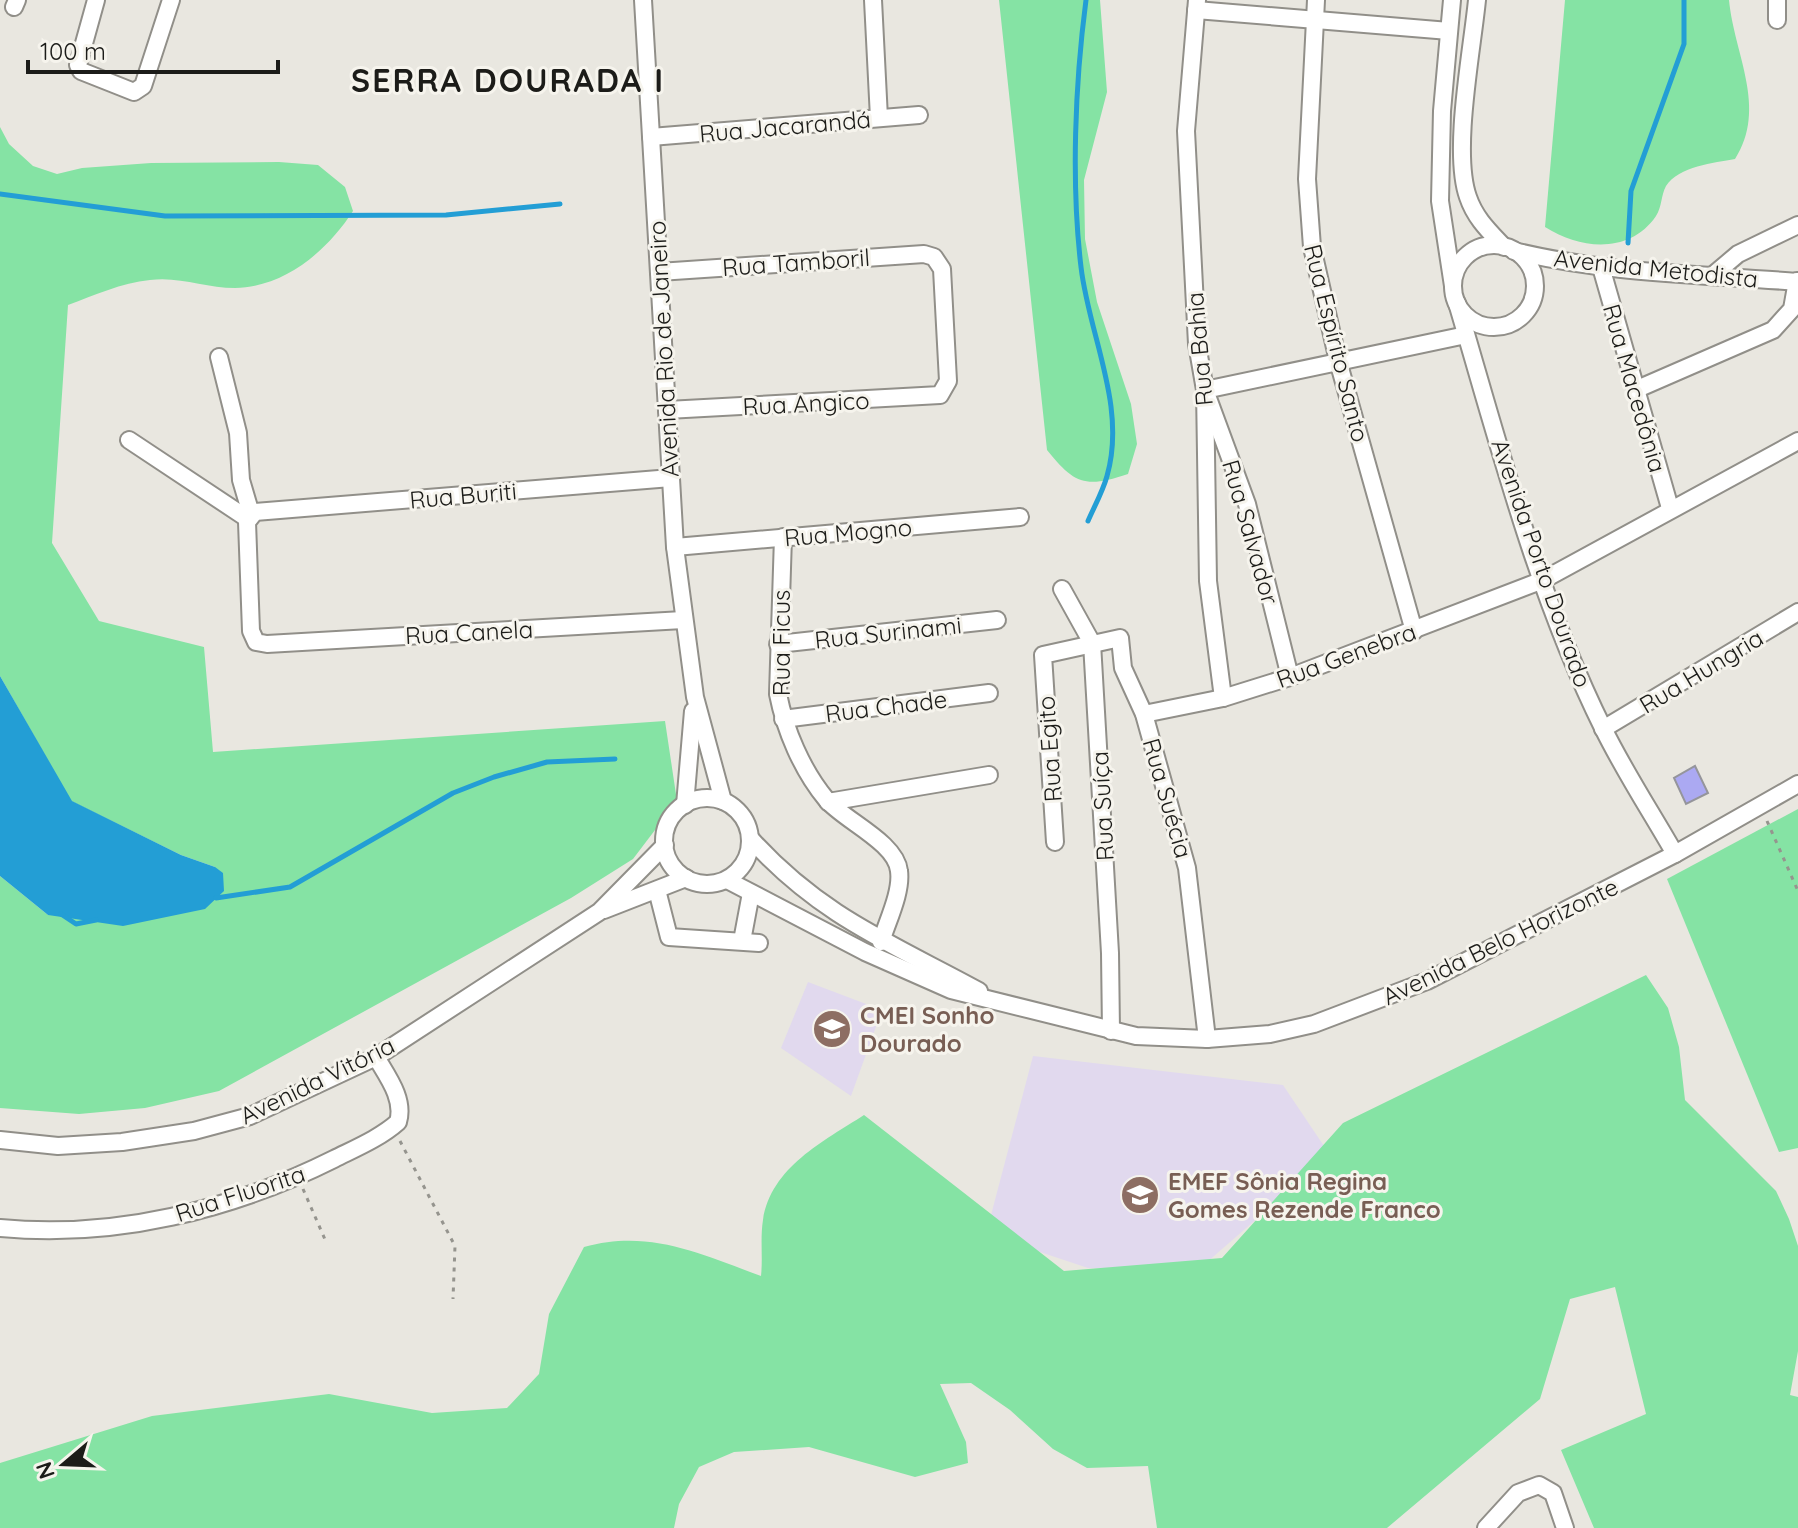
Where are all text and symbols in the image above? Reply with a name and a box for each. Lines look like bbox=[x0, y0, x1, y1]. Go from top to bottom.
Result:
scale bar bbox=[28, 24, 278, 74]
text: 100 m bbox=[40, 36, 106, 66]
district label: SERRA DOURADA I bbox=[351, 60, 665, 100]
street label: Rua Jacarandá bbox=[698, 104, 872, 148]
street label: Avenida Rio de Janeiro bbox=[641, 220, 685, 478]
street label: Rua Espírito Santo bbox=[1298, 241, 1376, 445]
street label: Rua Tamboril bbox=[721, 242, 871, 282]
street label: Avenida Metodista bbox=[1552, 242, 1760, 294]
street label: Rua Bahia bbox=[1179, 291, 1219, 407]
street label: Rua Macedônia bbox=[1597, 300, 1673, 476]
street label: Rua Angico bbox=[742, 385, 870, 421]
street label: Avenida Porto Dourado bbox=[1485, 435, 1599, 691]
street label: Rua Salvador bbox=[1216, 456, 1286, 608]
street label: Rua Buriti bbox=[408, 475, 518, 515]
street label: Rua Mogno bbox=[783, 511, 913, 553]
street label: Rua Ficus bbox=[766, 590, 796, 696]
street label: Rua Surinami bbox=[813, 609, 963, 655]
street label: Rua Canela bbox=[404, 614, 534, 650]
street label: Rua Genebra bbox=[1272, 616, 1420, 694]
street label: Rua Hungria bbox=[1634, 622, 1768, 720]
street label: Rua Chade bbox=[823, 684, 949, 728]
street label: Rua Egito bbox=[1030, 695, 1068, 803]
street label: Rua Suécia bbox=[1137, 735, 1199, 861]
street label: Rua Suíça bbox=[1084, 750, 1120, 862]
street label: Avenida Belo Horizonte bbox=[1377, 871, 1623, 1011]
place label: CMEI Sonho Dourado bbox=[860, 1000, 994, 1058]
school or university icon: CMEI Sonho Dourado bbox=[811, 1008, 853, 1050]
street label: Avenida Vitória bbox=[235, 1030, 399, 1130]
street label: Rua Fluorita bbox=[171, 1158, 309, 1228]
place label: EMEF Sônia Regina Gomes Rezende Franco bbox=[1168, 1166, 1441, 1224]
school or university icon: EMEF Sônia Regina Gomes Rezende Franco bbox=[1119, 1174, 1161, 1216]
north arrow bbox=[24, 1424, 104, 1504]
text: N bbox=[29, 1458, 61, 1483]

